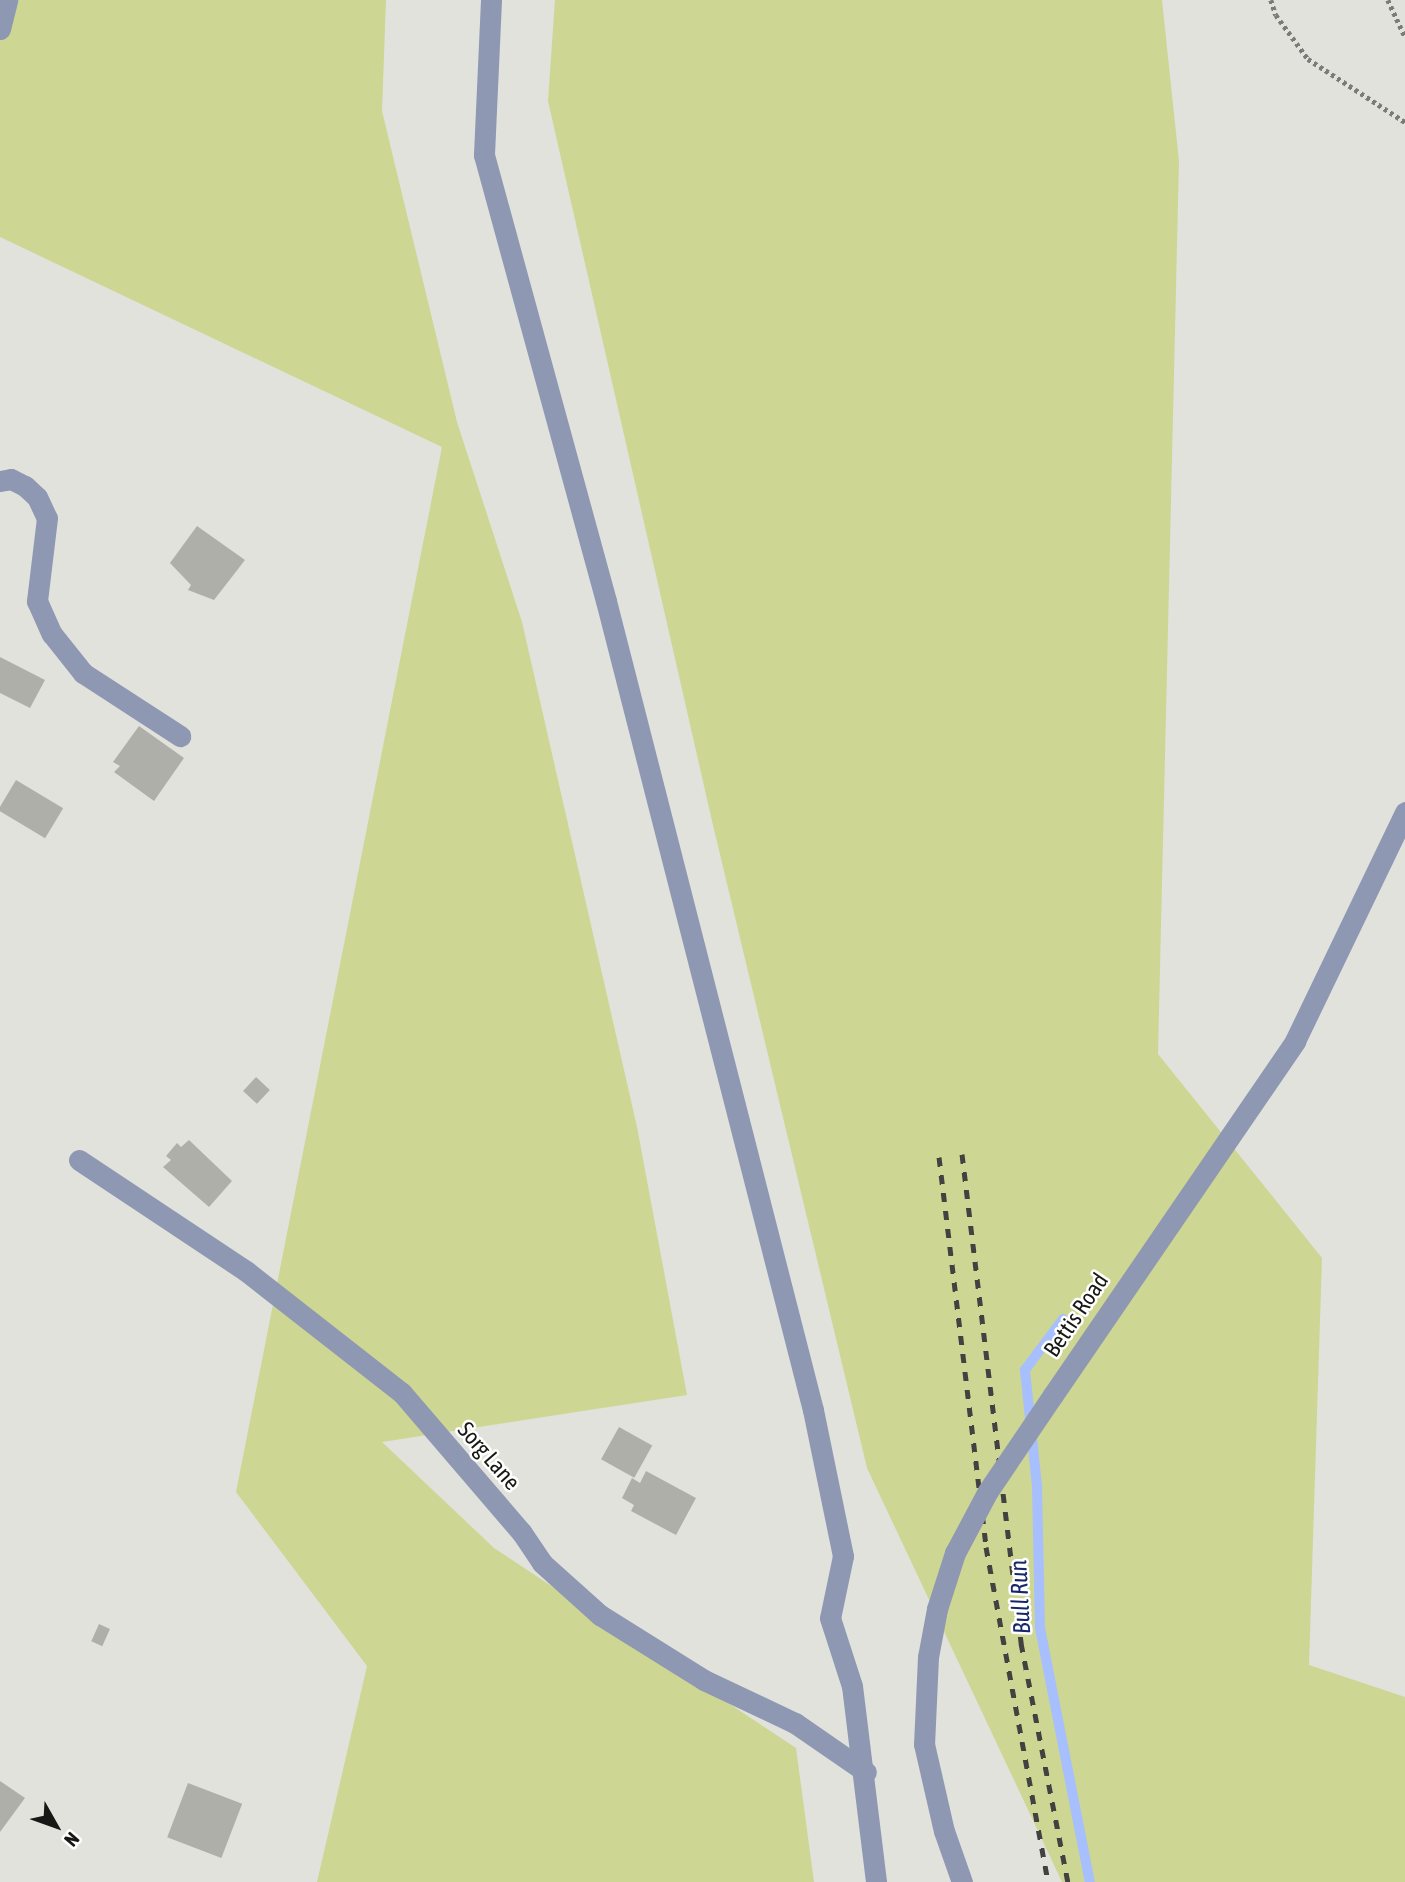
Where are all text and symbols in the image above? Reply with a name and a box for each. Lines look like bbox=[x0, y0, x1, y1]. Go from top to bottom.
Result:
street label: Bettis Road bbox=[1038, 1268, 1114, 1362]
street label: Sorg Lane bbox=[452, 1416, 526, 1496]
water label: Bull Run bbox=[1004, 1559, 1036, 1635]
north arrow bbox=[21, 1791, 91, 1861]
text: N bbox=[60, 1828, 84, 1851]

